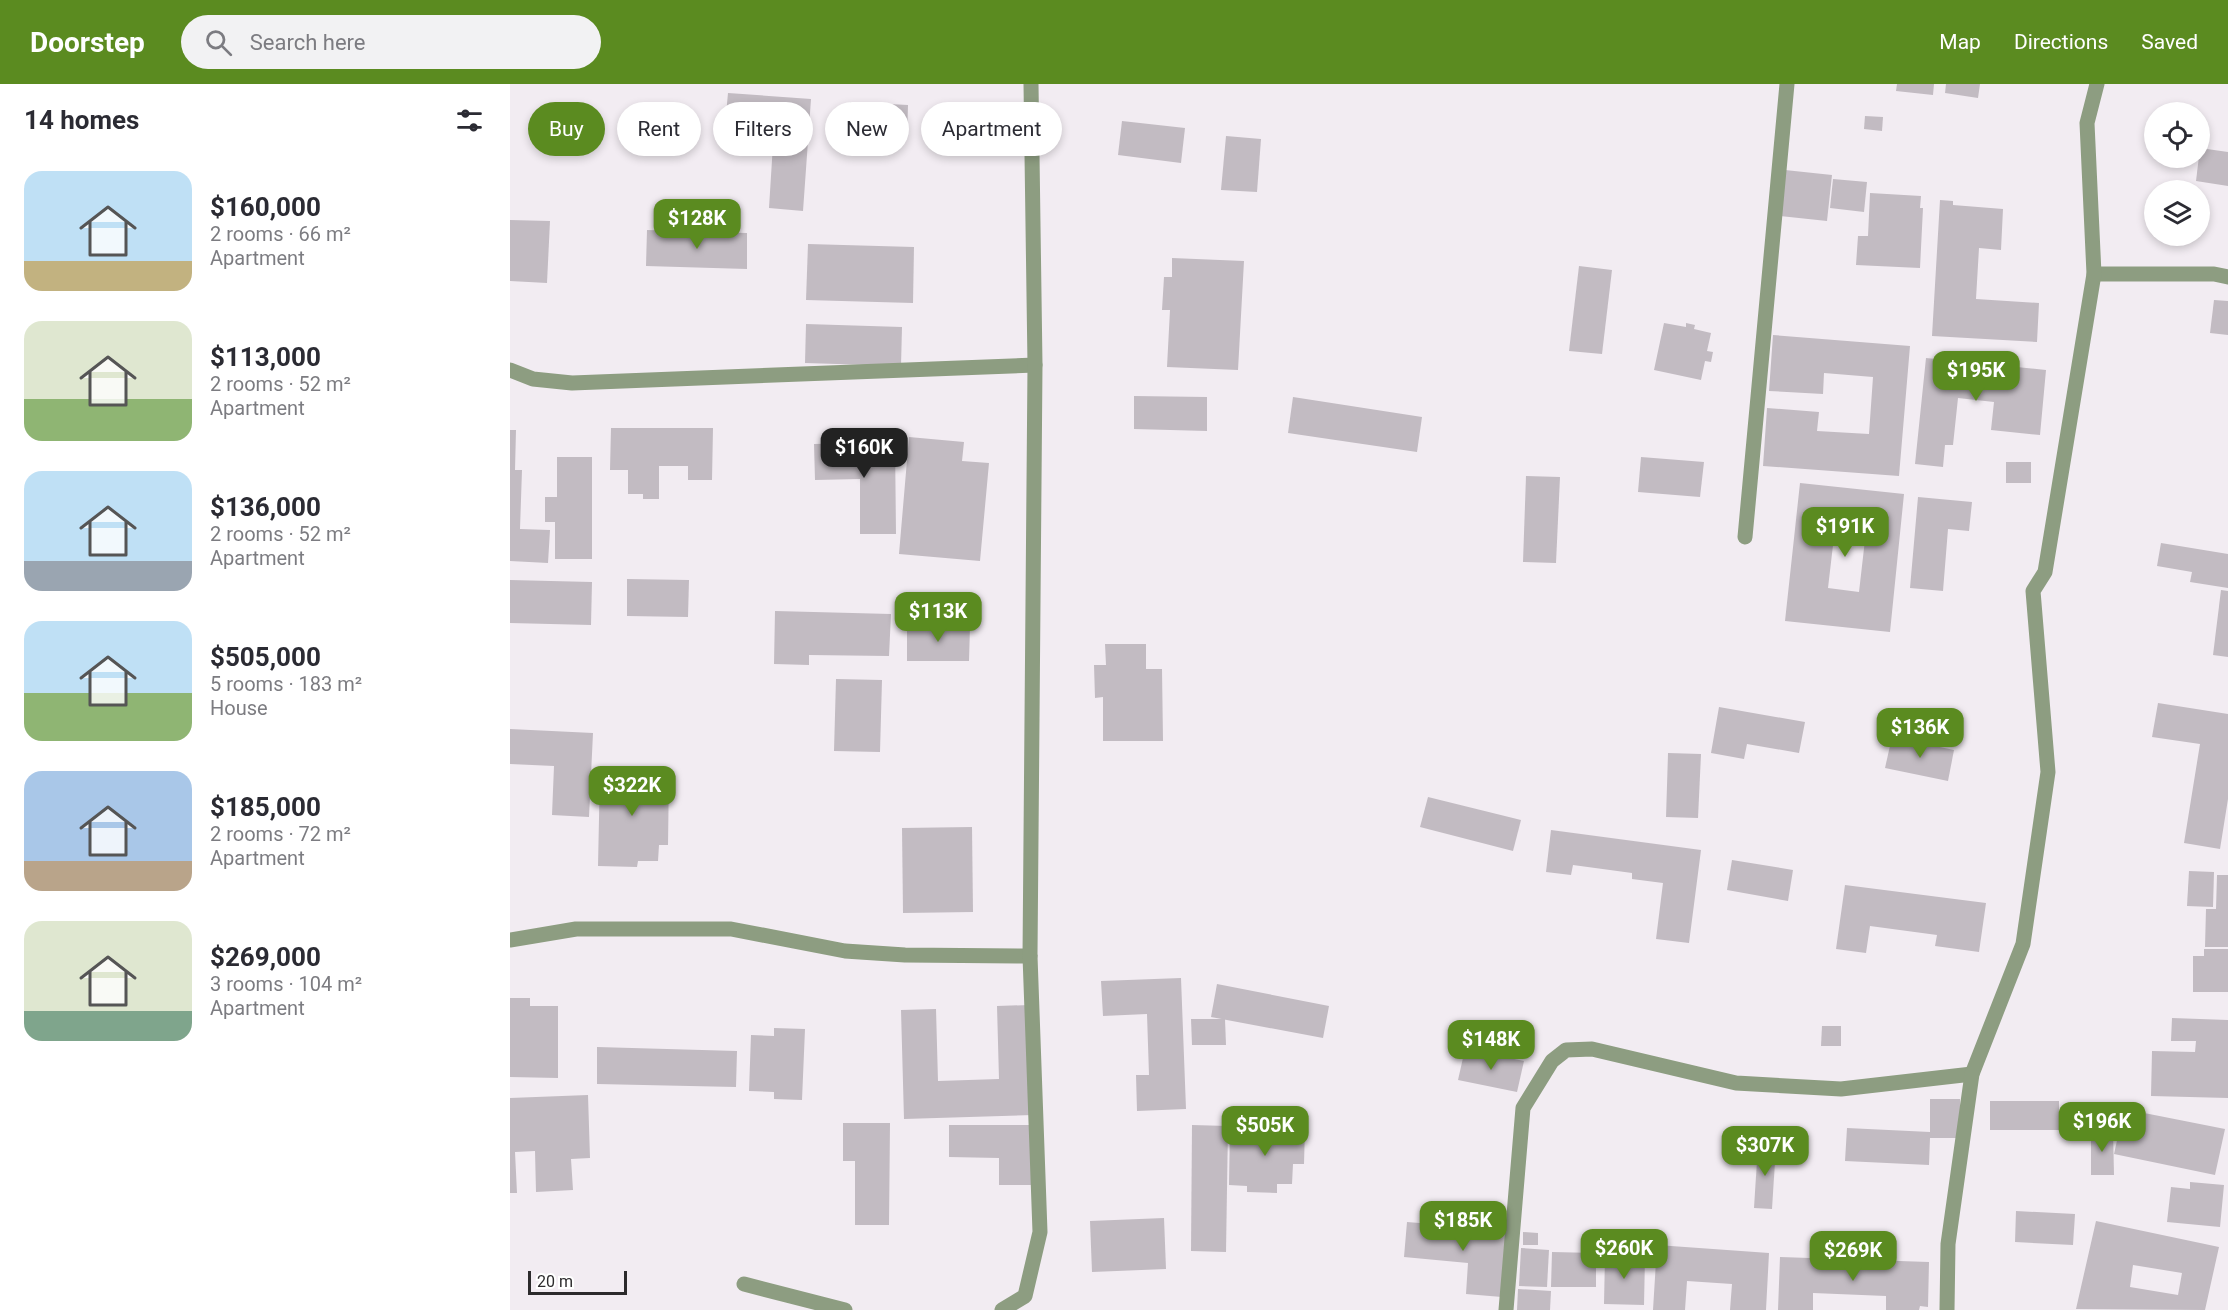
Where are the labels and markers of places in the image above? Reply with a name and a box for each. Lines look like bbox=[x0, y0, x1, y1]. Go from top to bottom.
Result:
pin: $128K bbox=[655, 199, 739, 250]
pin: $195K bbox=[1934, 351, 2018, 402]
pin: $160K bbox=[822, 428, 906, 479]
pin: $191K bbox=[1803, 507, 1887, 558]
pin: $113K bbox=[896, 592, 980, 643]
pin: $136K bbox=[1878, 708, 1962, 759]
pin: $322K bbox=[590, 766, 674, 817]
pin: $148K bbox=[1449, 1020, 1533, 1071]
pin: $196K bbox=[2060, 1102, 2144, 1153]
pin: $505K bbox=[1223, 1106, 1307, 1157]
pin: $307K bbox=[1723, 1126, 1807, 1177]
pin: $185K bbox=[1421, 1201, 1505, 1252]
pin: $260K bbox=[1582, 1229, 1666, 1280]
pin: $269K bbox=[1811, 1231, 1895, 1282]

